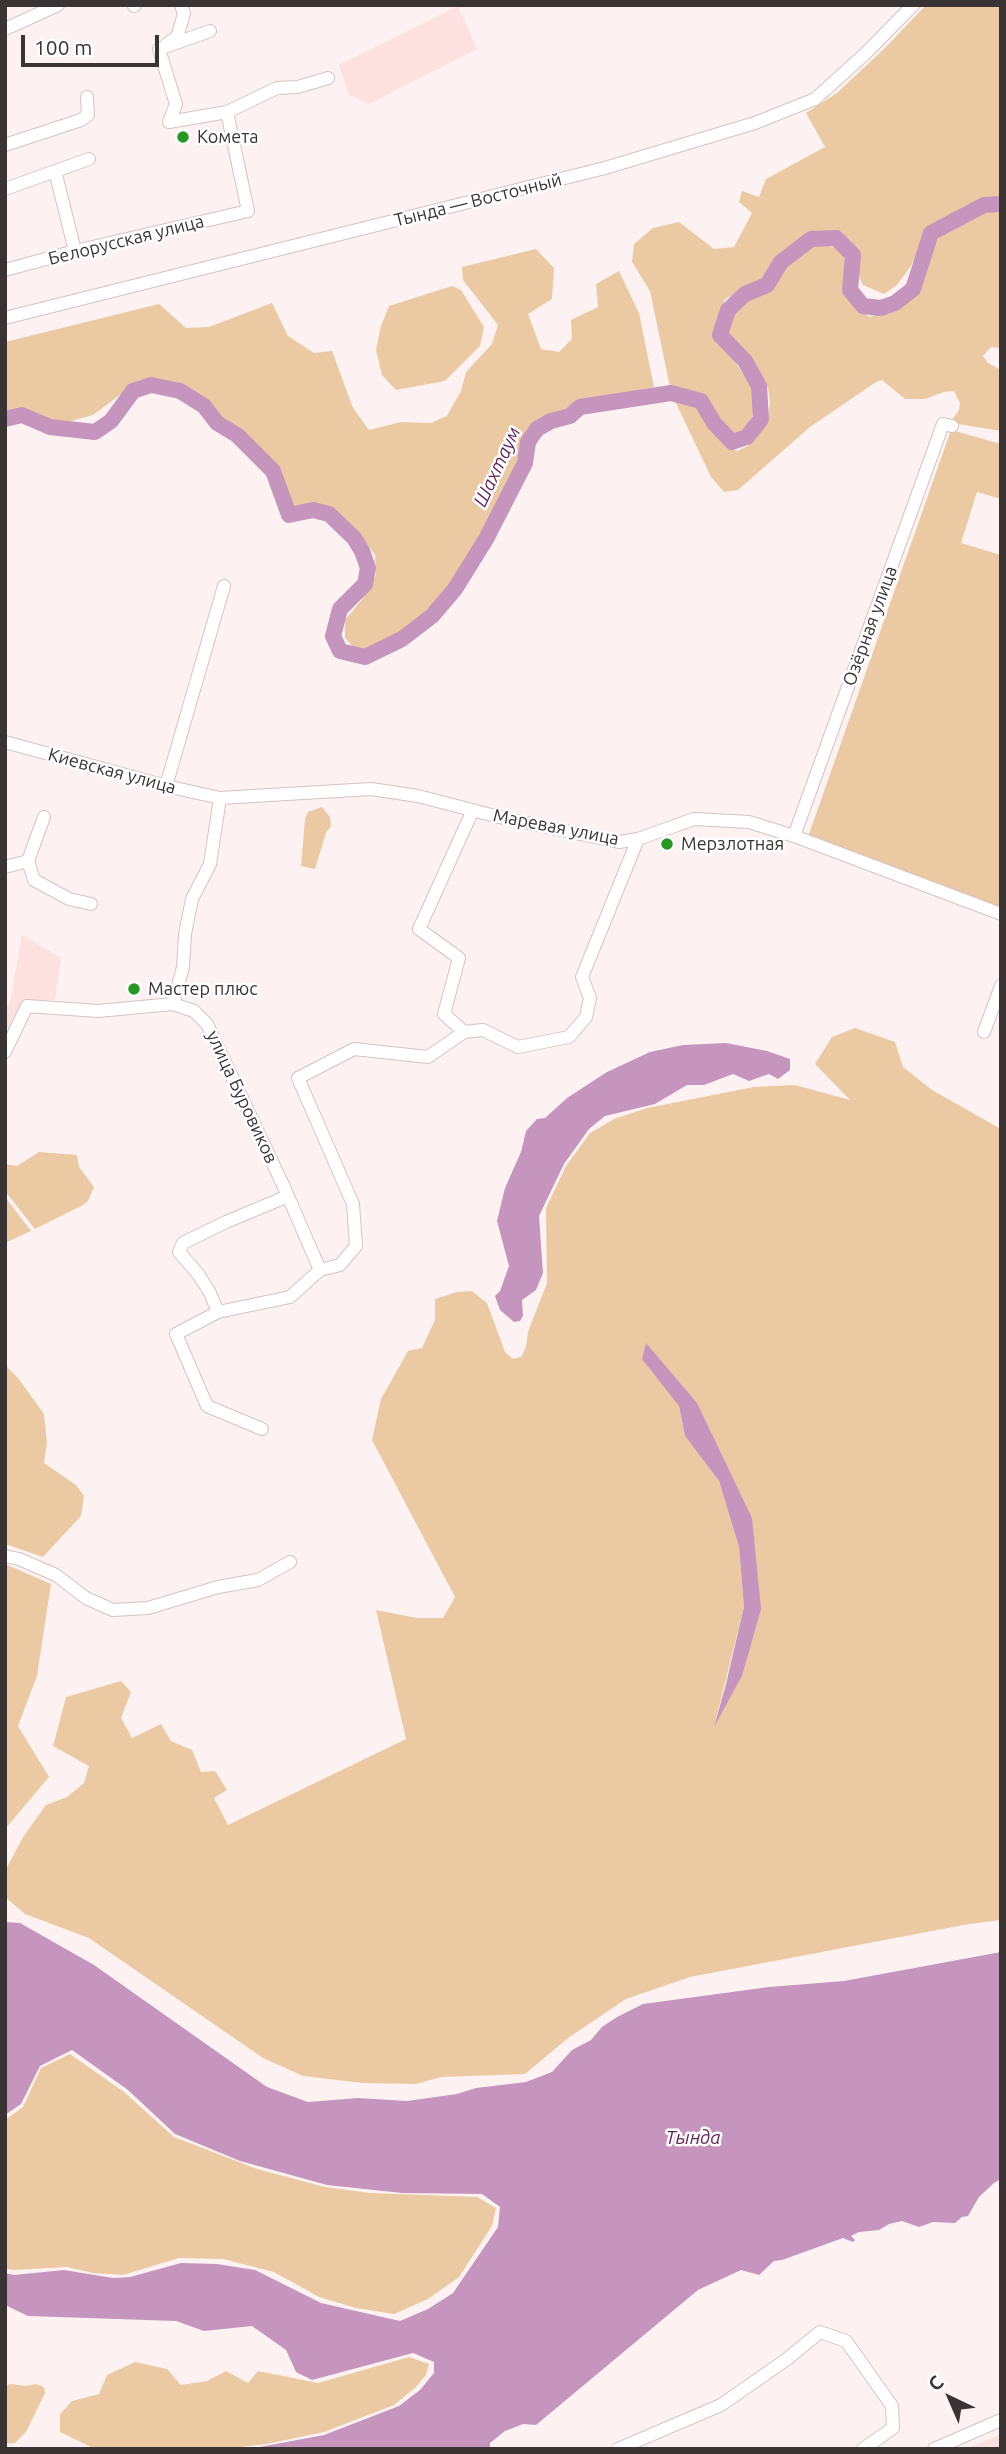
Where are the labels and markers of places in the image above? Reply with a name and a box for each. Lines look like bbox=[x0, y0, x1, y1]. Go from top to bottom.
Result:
place label: Комета bbox=[197, 126, 259, 148]
marker: Комета bbox=[175, 129, 191, 145]
place label: Мерзлотная bbox=[681, 833, 784, 855]
marker: Мерзлотная bbox=[659, 836, 675, 852]
place label: Мастер плюс bbox=[148, 978, 258, 1000]
marker: Мастер плюс bbox=[126, 981, 142, 997]

